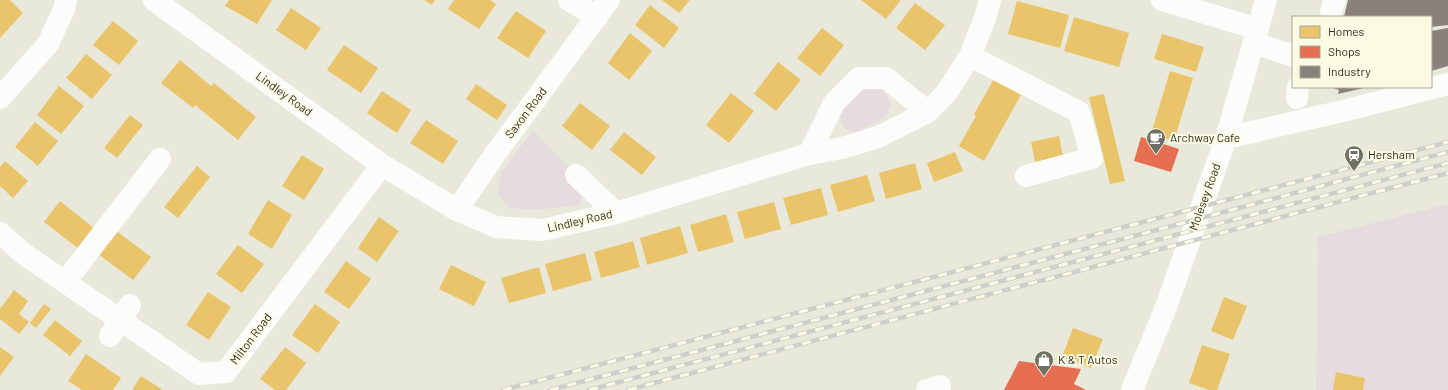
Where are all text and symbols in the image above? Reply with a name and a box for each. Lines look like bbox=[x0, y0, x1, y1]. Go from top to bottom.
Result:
legend bbox=[1292, 16, 1432, 88]
text: Homes bbox=[1328, 24, 1365, 38]
text: Shops bbox=[1328, 44, 1361, 58]
text: Industry bbox=[1328, 64, 1371, 78]
street label: Lindley Road bbox=[254, 68, 316, 118]
street label: Saxon Road bbox=[501, 84, 549, 141]
cafe icon: Archway Cafe bbox=[1145, 127, 1167, 155]
place label: Archway Cafe bbox=[1170, 130, 1240, 144]
station icon: Hersham bbox=[1343, 144, 1365, 172]
place label: Hersham bbox=[1368, 147, 1415, 161]
street label: Molesey Road bbox=[1185, 161, 1223, 232]
street label: Lindley Road bbox=[546, 206, 614, 234]
street label: Milton Road bbox=[226, 310, 274, 367]
shop icon: K & T Autos bbox=[1033, 349, 1055, 377]
place label: K & T Autos bbox=[1058, 352, 1118, 366]

